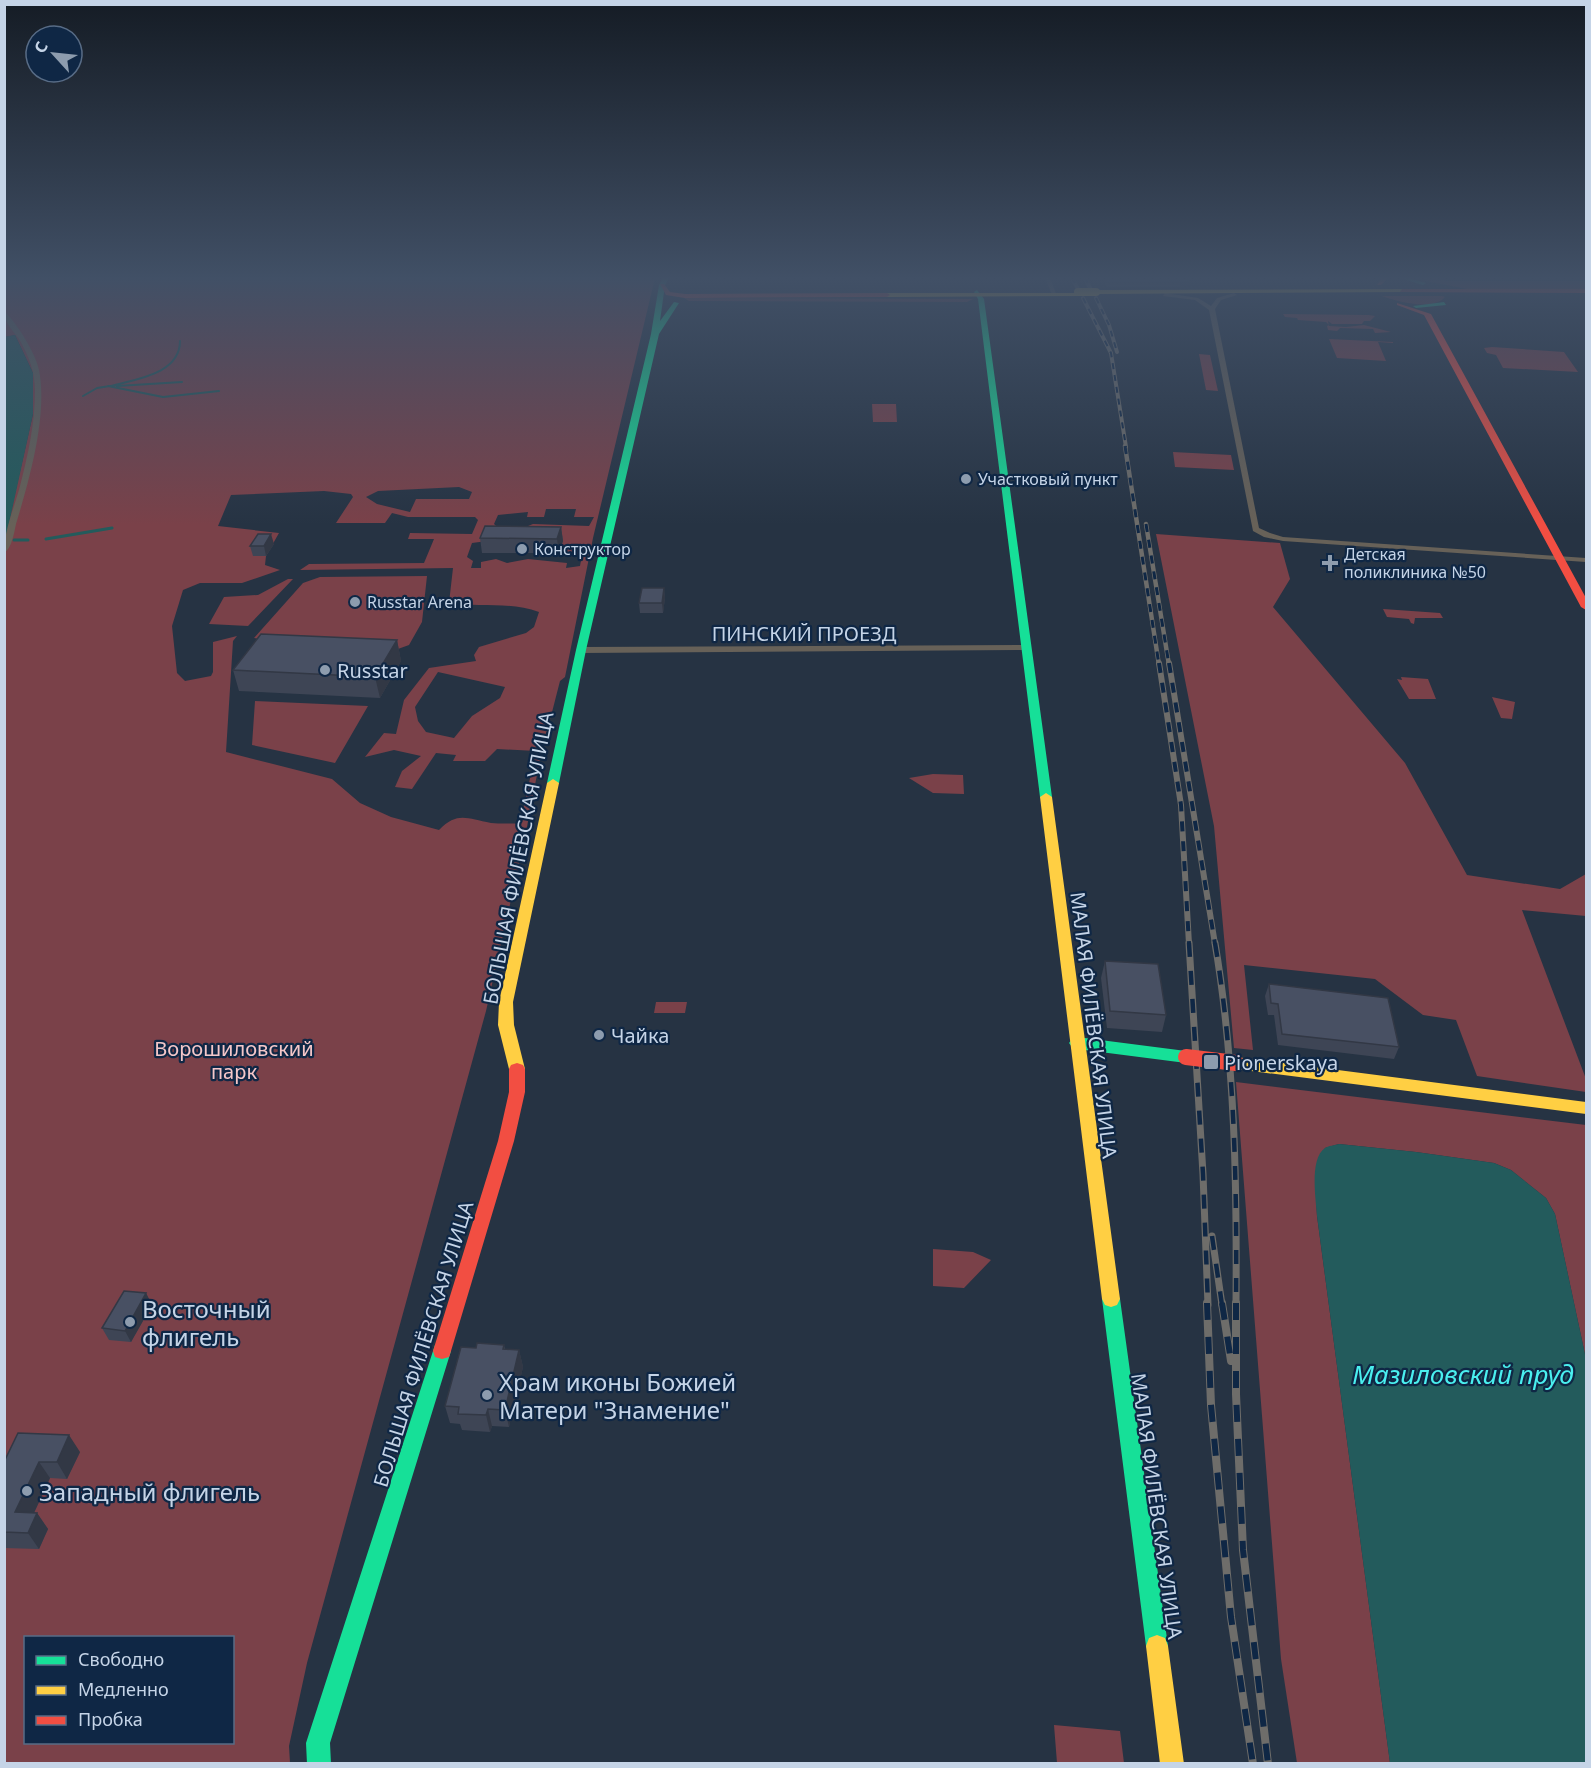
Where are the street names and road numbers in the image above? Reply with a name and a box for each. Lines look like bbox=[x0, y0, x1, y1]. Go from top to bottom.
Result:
street label: ПИНСКИЙ ПРОЕЗД bbox=[712, 620, 897, 647]
street label: БОЛЬШАЯ ФИЛЁВСКАЯ УЛИЦА bbox=[476, 709, 560, 1007]
street label: МАЛАЯ ФИЛЁВСКАЯ УЛИЦА bbox=[1064, 890, 1124, 1160]
street label: БОЛЬШАЯ ФИЛЁВСКАЯ УЛИЦА bbox=[367, 1198, 479, 1490]
street label: МАЛАЯ ФИЛЁВСКАЯ УЛИЦА bbox=[1125, 1371, 1189, 1641]

